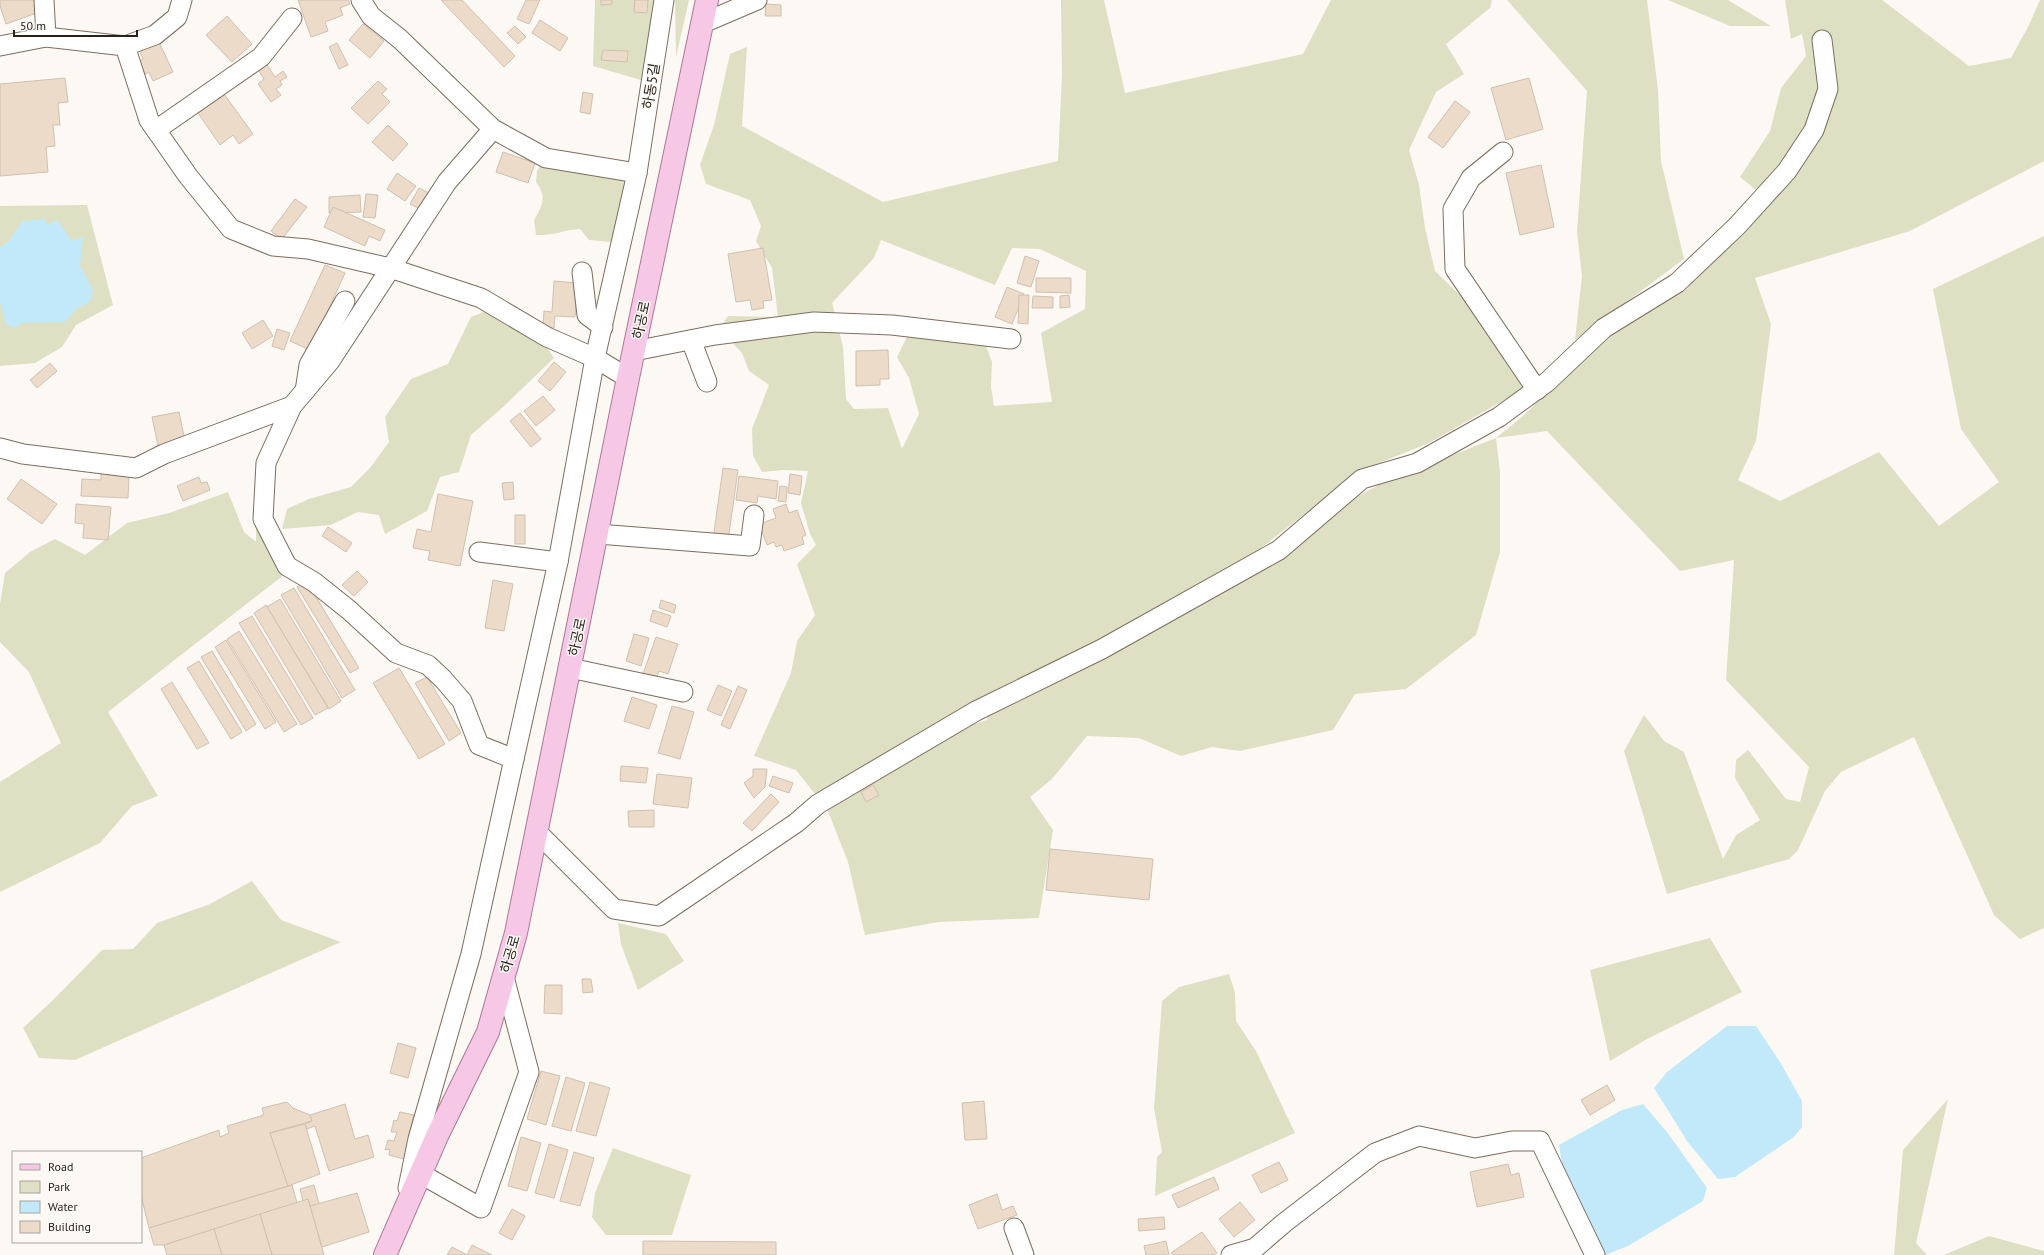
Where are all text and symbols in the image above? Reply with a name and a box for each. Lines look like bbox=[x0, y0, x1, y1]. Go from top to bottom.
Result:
scale bar bbox=[14, 12, 137, 38]
text: 50 m bbox=[20, 18, 46, 33]
street label: 하동5길 bbox=[638, 62, 664, 110]
street label: 하공로 bbox=[628, 299, 654, 341]
street label: 하공로 bbox=[564, 616, 590, 658]
street label: 하공로 bbox=[496, 933, 524, 975]
legend bbox=[12, 1151, 142, 1243]
text: Road bbox=[48, 1159, 73, 1174]
text: Park bbox=[48, 1179, 70, 1194]
text: Water bbox=[48, 1199, 78, 1214]
text: Building bbox=[48, 1219, 91, 1234]

